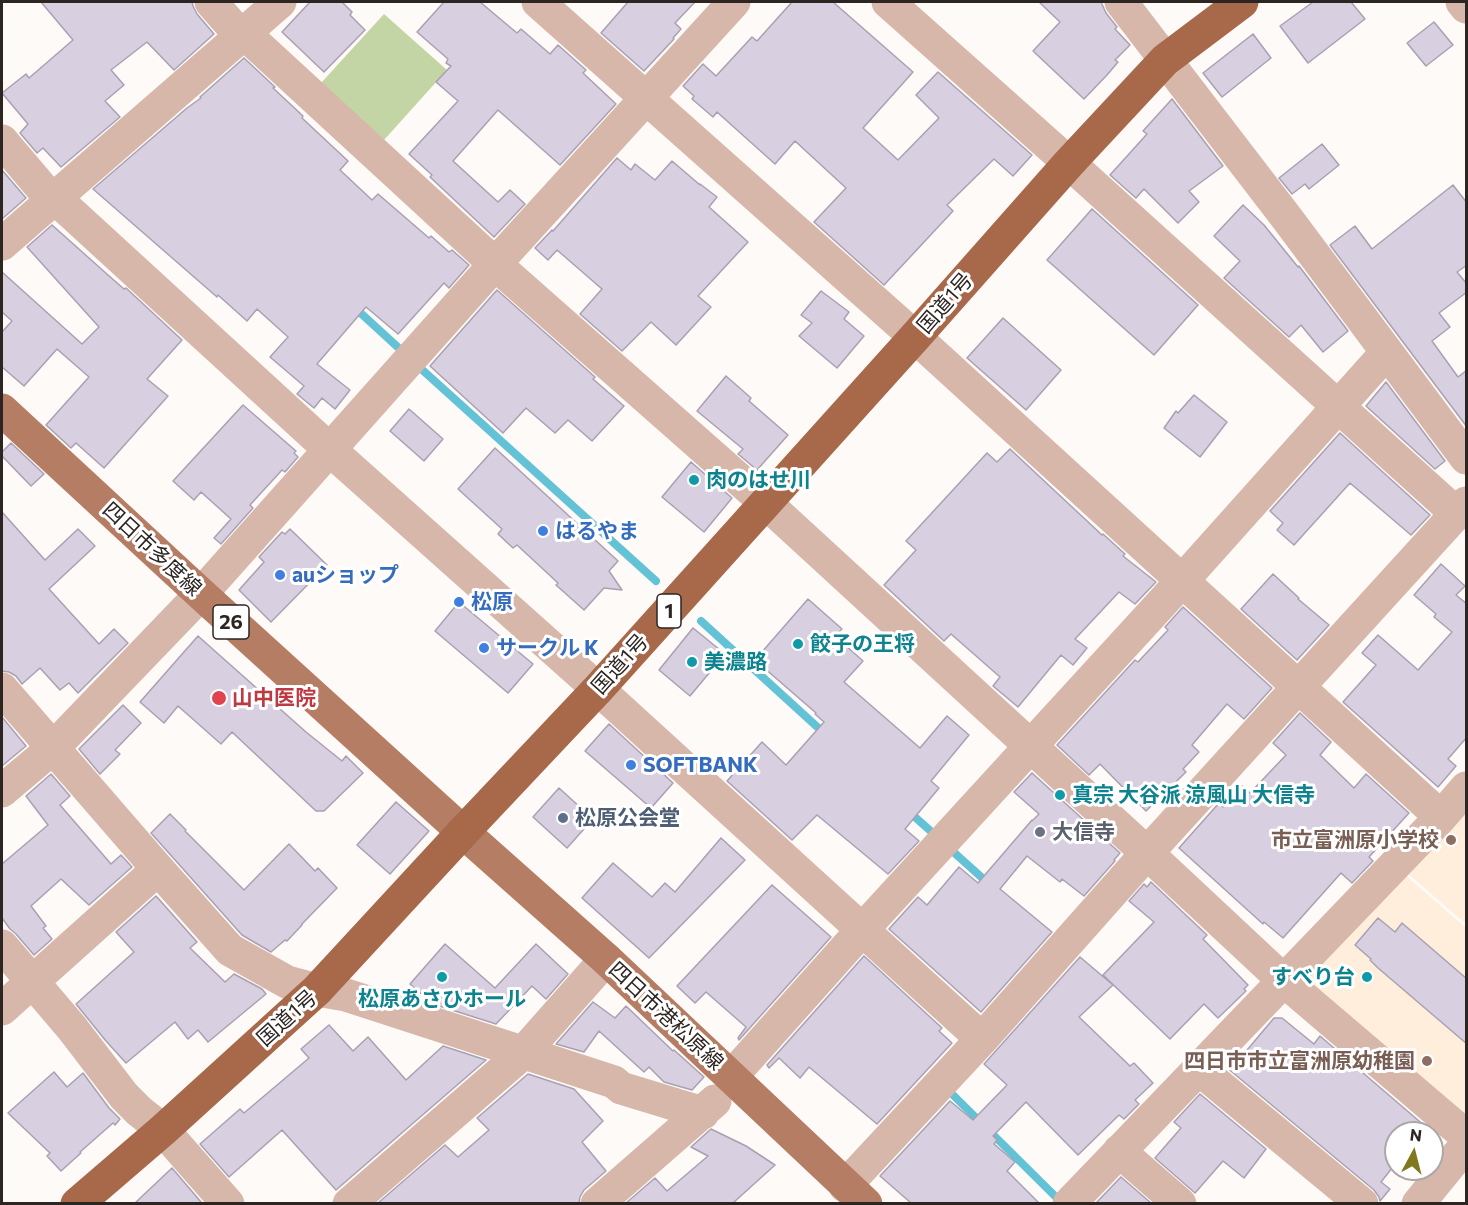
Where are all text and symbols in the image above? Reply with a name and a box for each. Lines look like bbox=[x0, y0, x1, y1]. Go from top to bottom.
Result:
street label: 国道1号 bbox=[912, 268, 978, 338]
place label: 肉のはせ川 bbox=[706, 467, 811, 493]
marker: 肉のはせ川 bbox=[687, 473, 701, 487]
street label: 四日市多度線 bbox=[97, 497, 207, 601]
place label: はるやま bbox=[555, 518, 639, 544]
marker: はるやま bbox=[536, 524, 550, 538]
place label: auショップ bbox=[292, 562, 399, 588]
marker: auショップ bbox=[273, 568, 287, 582]
place label: 松原 bbox=[471, 589, 513, 615]
road number: 1 bbox=[657, 594, 681, 628]
marker: 松原 bbox=[452, 595, 466, 609]
road number: 26 bbox=[213, 605, 249, 639]
street label: 国道1号 bbox=[587, 629, 653, 699]
place label: 餃子の王将 bbox=[810, 631, 915, 657]
place label: サークル K bbox=[496, 635, 599, 661]
marker: 餃子の王将 bbox=[791, 637, 805, 651]
marker: サークル K bbox=[477, 641, 491, 655]
place label: 美濃路 bbox=[704, 649, 767, 675]
marker: 美濃路 bbox=[685, 655, 699, 669]
place label: 山中医院 bbox=[232, 685, 316, 711]
marker: 山中医院 bbox=[210, 689, 228, 707]
place label: SOFTBANK bbox=[643, 752, 758, 778]
marker: SOFTBANK bbox=[624, 758, 638, 772]
place label: 真宗 大谷派 涼風山 大信寺 bbox=[1072, 782, 1315, 808]
marker: 真宗 大谷派 涼風山 大信寺 bbox=[1053, 788, 1067, 802]
place label: 松原公会堂 bbox=[575, 805, 680, 831]
marker: 松原公会堂 bbox=[556, 811, 570, 825]
place label: 大信寺 bbox=[1052, 819, 1115, 845]
marker: 大信寺 bbox=[1033, 825, 1047, 839]
place label: 市立富洲原小学校 bbox=[1271, 827, 1439, 853]
marker: 市立富洲原小学校 bbox=[1444, 833, 1458, 847]
street label: 四日市港松原線 bbox=[604, 957, 728, 1075]
place label: すべり台 bbox=[1271, 964, 1355, 990]
marker: 松原あさひホール bbox=[435, 970, 449, 984]
marker: すべり台 bbox=[1360, 970, 1374, 984]
street label: 国道1号 bbox=[252, 985, 322, 1051]
place label: 松原あさひホール bbox=[358, 986, 526, 1012]
place label: 四日市市立富洲原幼稚園 bbox=[1184, 1048, 1415, 1074]
marker: 四日市市立富洲原幼稚園 bbox=[1420, 1054, 1434, 1068]
north arrow bbox=[1384, 1121, 1444, 1181]
text: N bbox=[1409, 1124, 1423, 1145]

